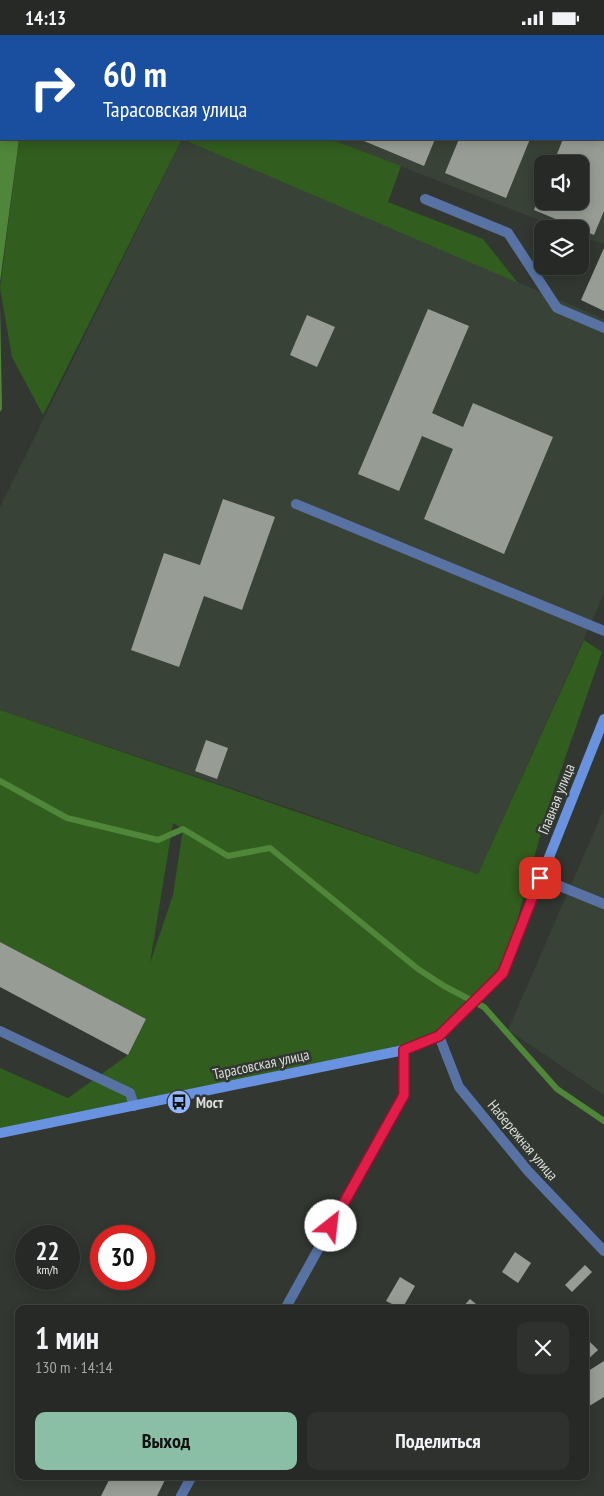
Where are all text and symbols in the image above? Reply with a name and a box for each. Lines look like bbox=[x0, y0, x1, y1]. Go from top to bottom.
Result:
text: 14:13 bbox=[25, 6, 66, 30]
text: 60 m bbox=[103, 51, 167, 97]
icon: right bbox=[20, 55, 85, 120]
text: Тарасовская улица bbox=[103, 95, 247, 123]
map controls bbox=[534, 155, 589, 275]
button: sound bbox=[534, 155, 589, 210]
button: layers bbox=[534, 220, 589, 275]
street label: Главная улица bbox=[533, 761, 579, 837]
pin bbox=[519, 857, 561, 899]
icon: arrive bbox=[526, 864, 554, 892]
street label: Тарасовская улица bbox=[211, 1044, 311, 1084]
bus stop icon: Мост bbox=[166, 1089, 192, 1115]
place label: Мост bbox=[196, 1093, 224, 1112]
street label: Набережная улица bbox=[484, 1096, 562, 1184]
position arrow bbox=[304, 1199, 356, 1251]
speed limit sign: 30 bbox=[90, 1225, 155, 1290]
text: 22 bbox=[36, 1235, 59, 1267]
text: km/h bbox=[37, 1262, 58, 1277]
text: 1 мин bbox=[35, 1318, 99, 1357]
button: close bbox=[517, 1322, 569, 1374]
text: 130 m · 14:14 bbox=[35, 1357, 113, 1377]
button: Выход bbox=[35, 1412, 297, 1470]
button: Поделиться bbox=[307, 1412, 569, 1470]

